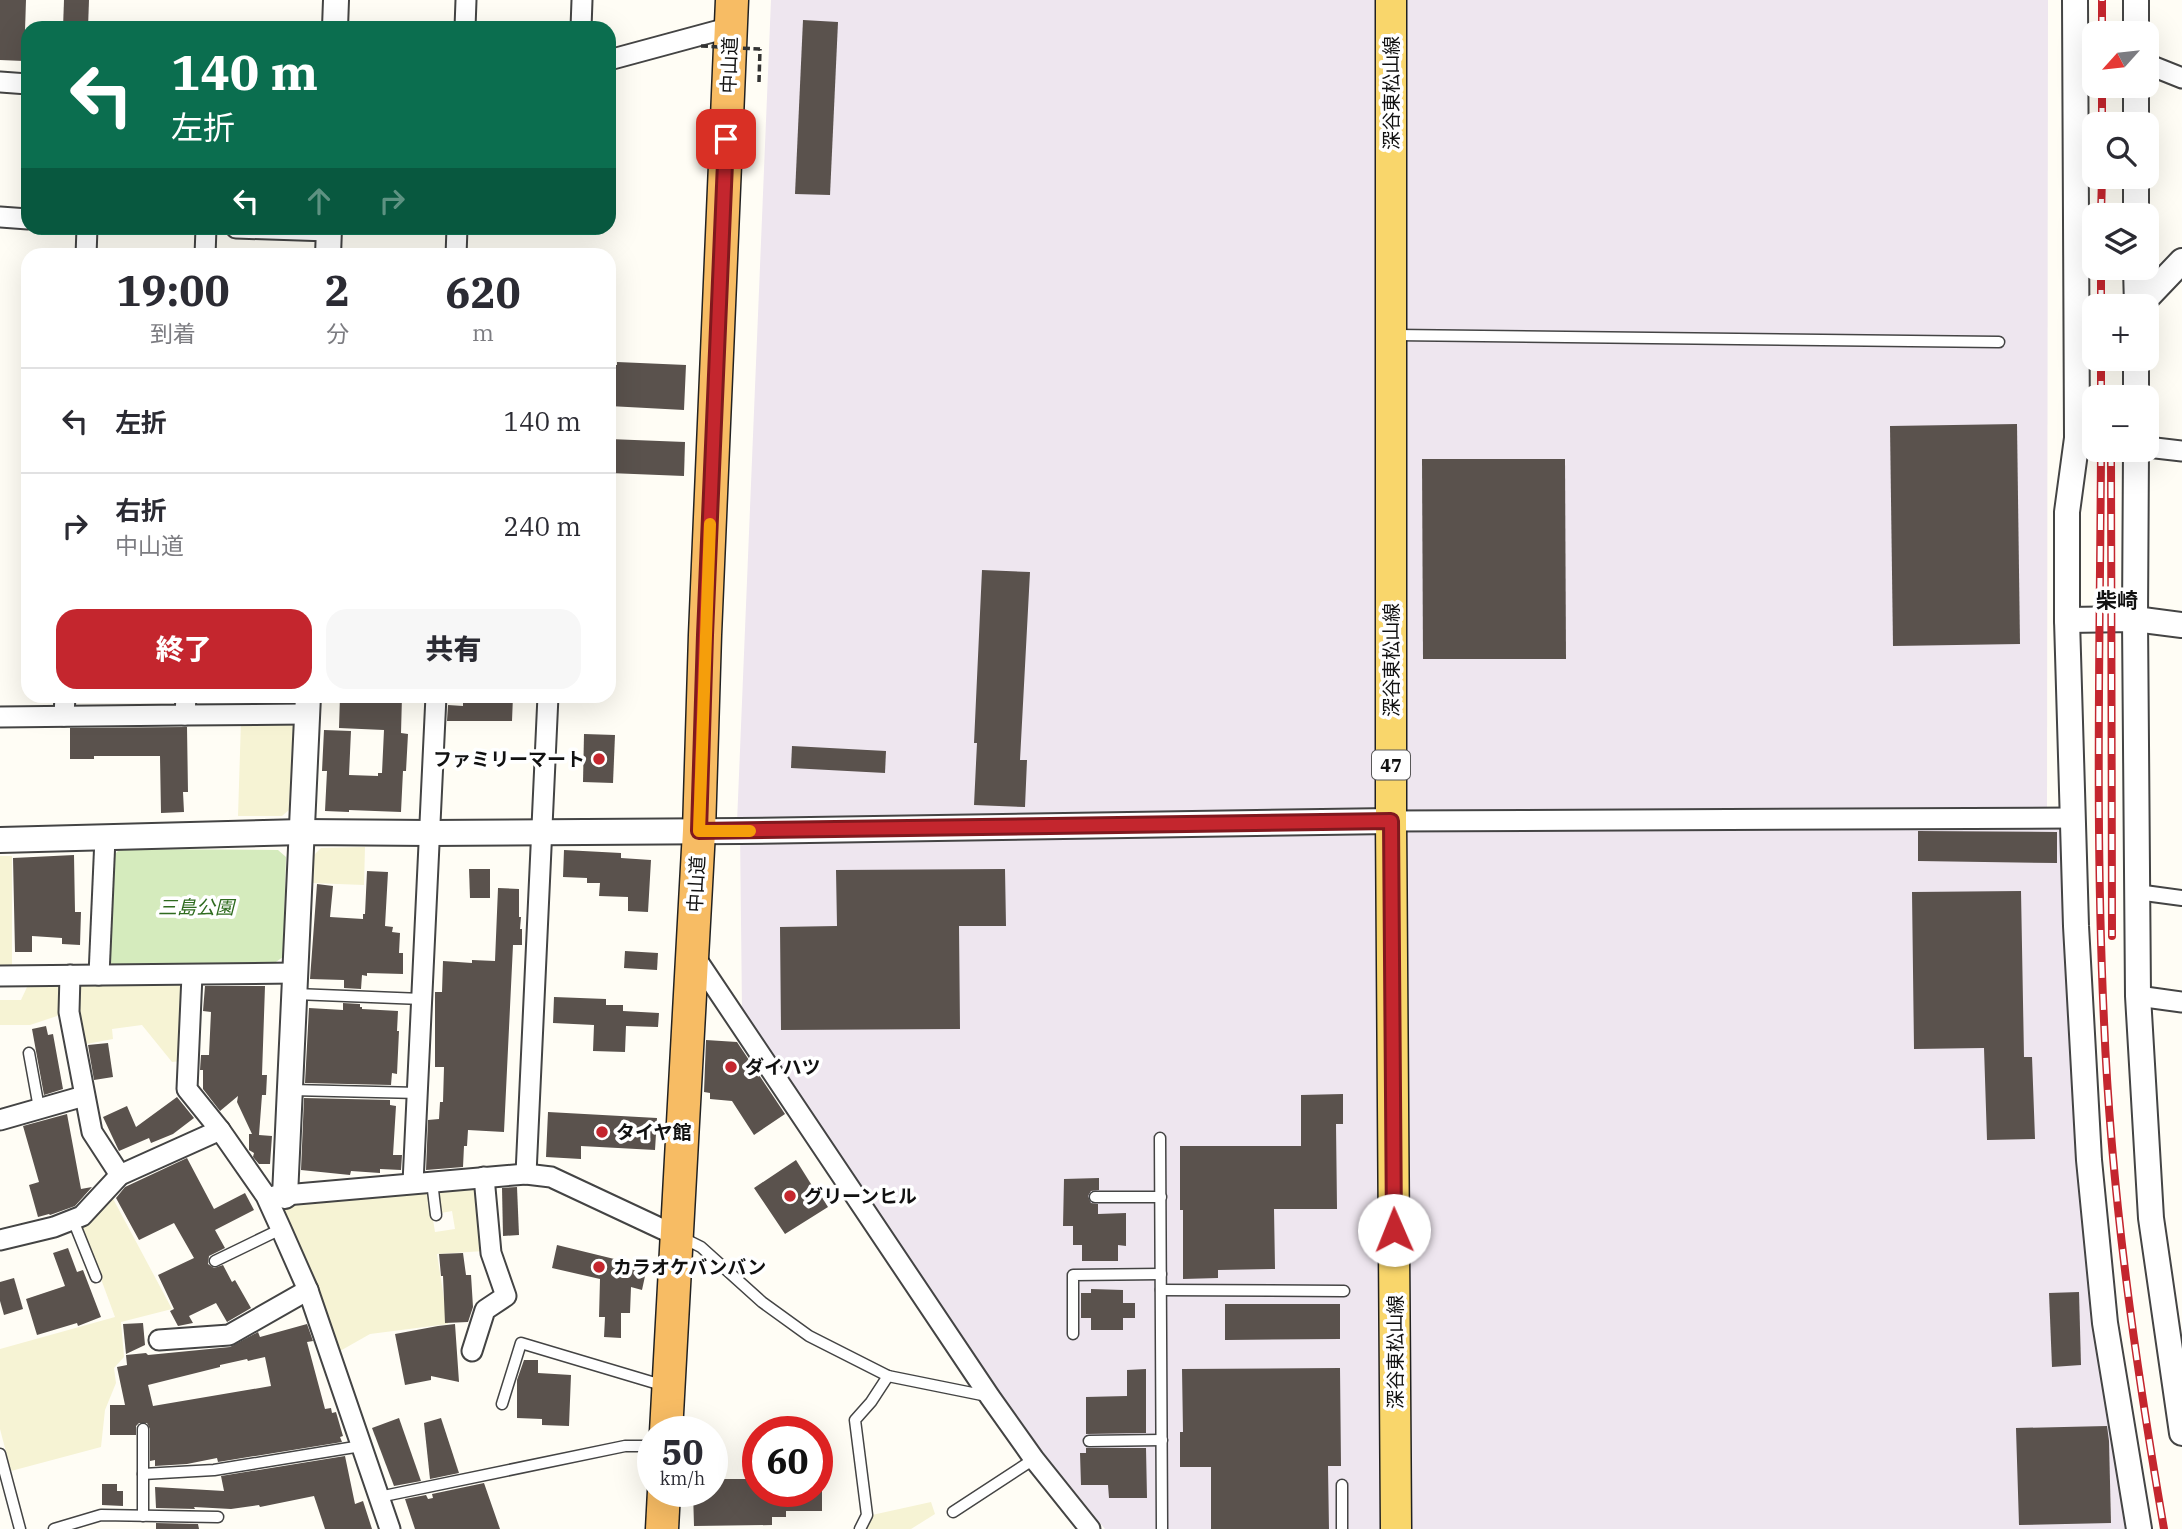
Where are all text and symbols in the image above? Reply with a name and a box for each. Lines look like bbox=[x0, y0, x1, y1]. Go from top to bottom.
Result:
north arrow bbox=[2082, 21, 2160, 98]
map controls bbox=[2082, 21, 2159, 462]
street label: 中山道 bbox=[716, 36, 742, 94]
street label: 深谷東松山線 bbox=[1379, 36, 1403, 150]
text: 140 m bbox=[171, 40, 318, 103]
icon: left bbox=[56, 49, 147, 140]
text: 左折 bbox=[171, 106, 235, 148]
pin bbox=[696, 109, 756, 169]
button: search bbox=[2082, 112, 2159, 189]
icon: arrive bbox=[707, 120, 745, 158]
icon: left bbox=[227, 182, 265, 220]
icon: ahead bbox=[300, 182, 338, 220]
icon: right bbox=[373, 182, 411, 220]
button: layers bbox=[2082, 203, 2159, 280]
text: 19:00 bbox=[116, 263, 230, 318]
text: 2 bbox=[325, 263, 350, 318]
text: 620 bbox=[445, 265, 521, 320]
button: + bbox=[2082, 294, 2159, 371]
text: m bbox=[472, 317, 494, 347]
text: 到着 bbox=[150, 318, 196, 348]
text: 分 bbox=[326, 318, 349, 348]
button: − bbox=[2082, 385, 2159, 462]
icon: left bbox=[56, 402, 94, 440]
text: 140 m bbox=[503, 404, 581, 438]
text: 左折 bbox=[115, 405, 167, 439]
text: 右折 bbox=[115, 493, 167, 527]
icon: right bbox=[56, 507, 94, 545]
text: 240 m bbox=[503, 509, 581, 543]
text: 中山道 bbox=[115, 530, 184, 560]
district label: 柴崎 bbox=[2096, 586, 2138, 614]
street label: 深谷東松山線 bbox=[1379, 603, 1403, 717]
button: 終了 bbox=[56, 609, 312, 689]
button: 共有 bbox=[326, 609, 581, 689]
place label: ファミリーマート bbox=[433, 747, 585, 771]
road number: 47 bbox=[1372, 750, 1410, 780]
marker: ファミリーマート bbox=[591, 751, 607, 767]
street label: 中山道 bbox=[683, 855, 709, 913]
park label: 三島公園 bbox=[158, 895, 237, 919]
place label: ダイハツ bbox=[745, 1055, 821, 1079]
marker: ダイハツ bbox=[723, 1059, 739, 1075]
place label: タイヤ館 bbox=[616, 1120, 691, 1144]
marker: タイヤ館 bbox=[594, 1124, 610, 1140]
place label: グリーンヒル bbox=[804, 1184, 917, 1208]
marker: グリーンヒル bbox=[782, 1188, 798, 1204]
position arrow bbox=[1357, 1193, 1431, 1267]
place label: カラオケバンバン bbox=[613, 1255, 766, 1279]
marker: カラオケバンバン bbox=[591, 1259, 607, 1275]
street label: 深谷東松山線 bbox=[1383, 1295, 1407, 1409]
speed limit sign: 60 bbox=[742, 1416, 833, 1507]
text: 50 bbox=[661, 1429, 704, 1475]
text: km/h bbox=[660, 1467, 705, 1490]

